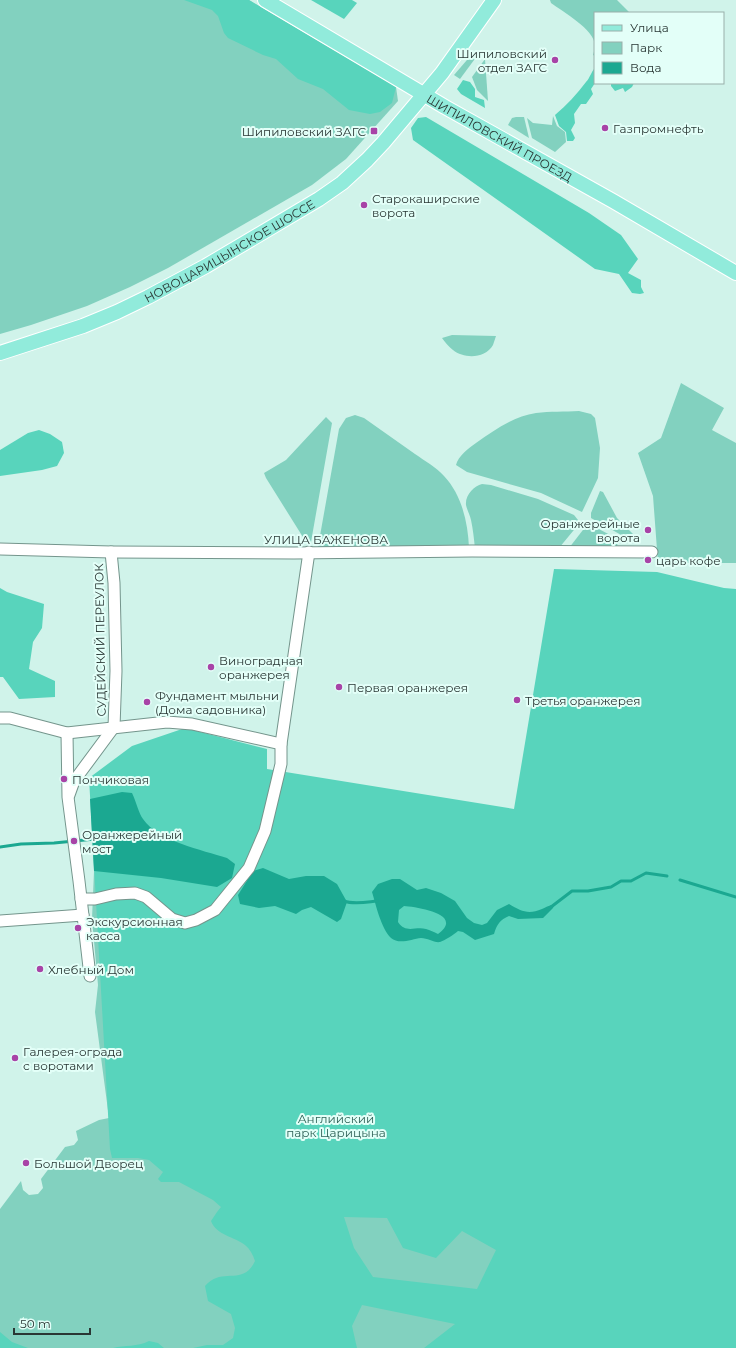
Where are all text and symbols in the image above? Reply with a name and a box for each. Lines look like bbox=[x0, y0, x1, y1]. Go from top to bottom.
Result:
legend bbox=[594, 12, 724, 84]
text: Улица bbox=[630, 20, 669, 35]
text: Парк bbox=[630, 40, 662, 55]
place label: Шипиловский отдел ЗАГС bbox=[457, 46, 547, 75]
marker: Шипиловский отдел ЗАГС bbox=[550, 55, 560, 65]
text: Вода bbox=[630, 60, 661, 75]
street label: ШИПИЛОВСКИЙ ПРОЕЗД bbox=[424, 90, 576, 185]
place label: Газпромнефть bbox=[613, 121, 704, 136]
marker: Газпромнефть bbox=[600, 123, 610, 133]
place label: Шипиловский ЗАГС bbox=[242, 124, 366, 139]
marker: Шипиловский ЗАГС bbox=[369, 126, 379, 136]
place label: Старокаширские ворота bbox=[372, 191, 480, 220]
street label: НОВОЦАРИЦЫНСКОЕ ШОССЕ bbox=[141, 196, 317, 305]
marker: Старокаширские ворота bbox=[359, 200, 369, 210]
place label: Оранжерейные ворота bbox=[541, 516, 640, 545]
marker: Оранжерейные ворота bbox=[643, 525, 653, 535]
street label: УЛИЦА БАЖЕНОВА bbox=[264, 532, 388, 547]
place label: царь кофе bbox=[656, 553, 721, 568]
marker: царь кофе bbox=[643, 555, 653, 565]
street label: СУДЕЙСКИЙ ПЕРЕУЛОК bbox=[91, 563, 109, 717]
place label: Виноградная оранжерея bbox=[219, 653, 303, 682]
marker: Виноградная оранжерея bbox=[206, 662, 216, 672]
place label: Первая оранжерея bbox=[347, 680, 468, 695]
marker: Первая оранжерея bbox=[334, 682, 344, 692]
place label: Фундамент мыльни (Дома садовника) bbox=[155, 688, 279, 717]
place label: Третья оранжерея bbox=[525, 693, 640, 708]
marker: Третья оранжерея bbox=[512, 695, 522, 705]
marker: Фундамент мыльни (Дома садовника) bbox=[142, 697, 152, 707]
place label: Пончиковая bbox=[72, 772, 149, 787]
marker: Пончиковая bbox=[59, 774, 69, 784]
place label: Оранжерейный мост bbox=[82, 827, 182, 856]
marker: Оранжерейный мост bbox=[69, 836, 79, 846]
place label: Экскурсионная касса bbox=[86, 914, 183, 943]
marker: Экскурсионная касса bbox=[73, 923, 83, 933]
place label: Хлебный Дом bbox=[48, 962, 134, 977]
marker: Хлебный Дом bbox=[35, 964, 45, 974]
place label: Галерея-ограда с воротами bbox=[23, 1044, 122, 1073]
marker: Галерея-ограда с воротами bbox=[10, 1053, 20, 1063]
park label: Английский парк Царицына bbox=[286, 1111, 386, 1140]
place label: Большой Дворец bbox=[34, 1156, 143, 1171]
marker: Большой Дворец bbox=[21, 1158, 31, 1168]
scale bar bbox=[14, 1310, 90, 1336]
text: 50 m bbox=[20, 1316, 51, 1331]

